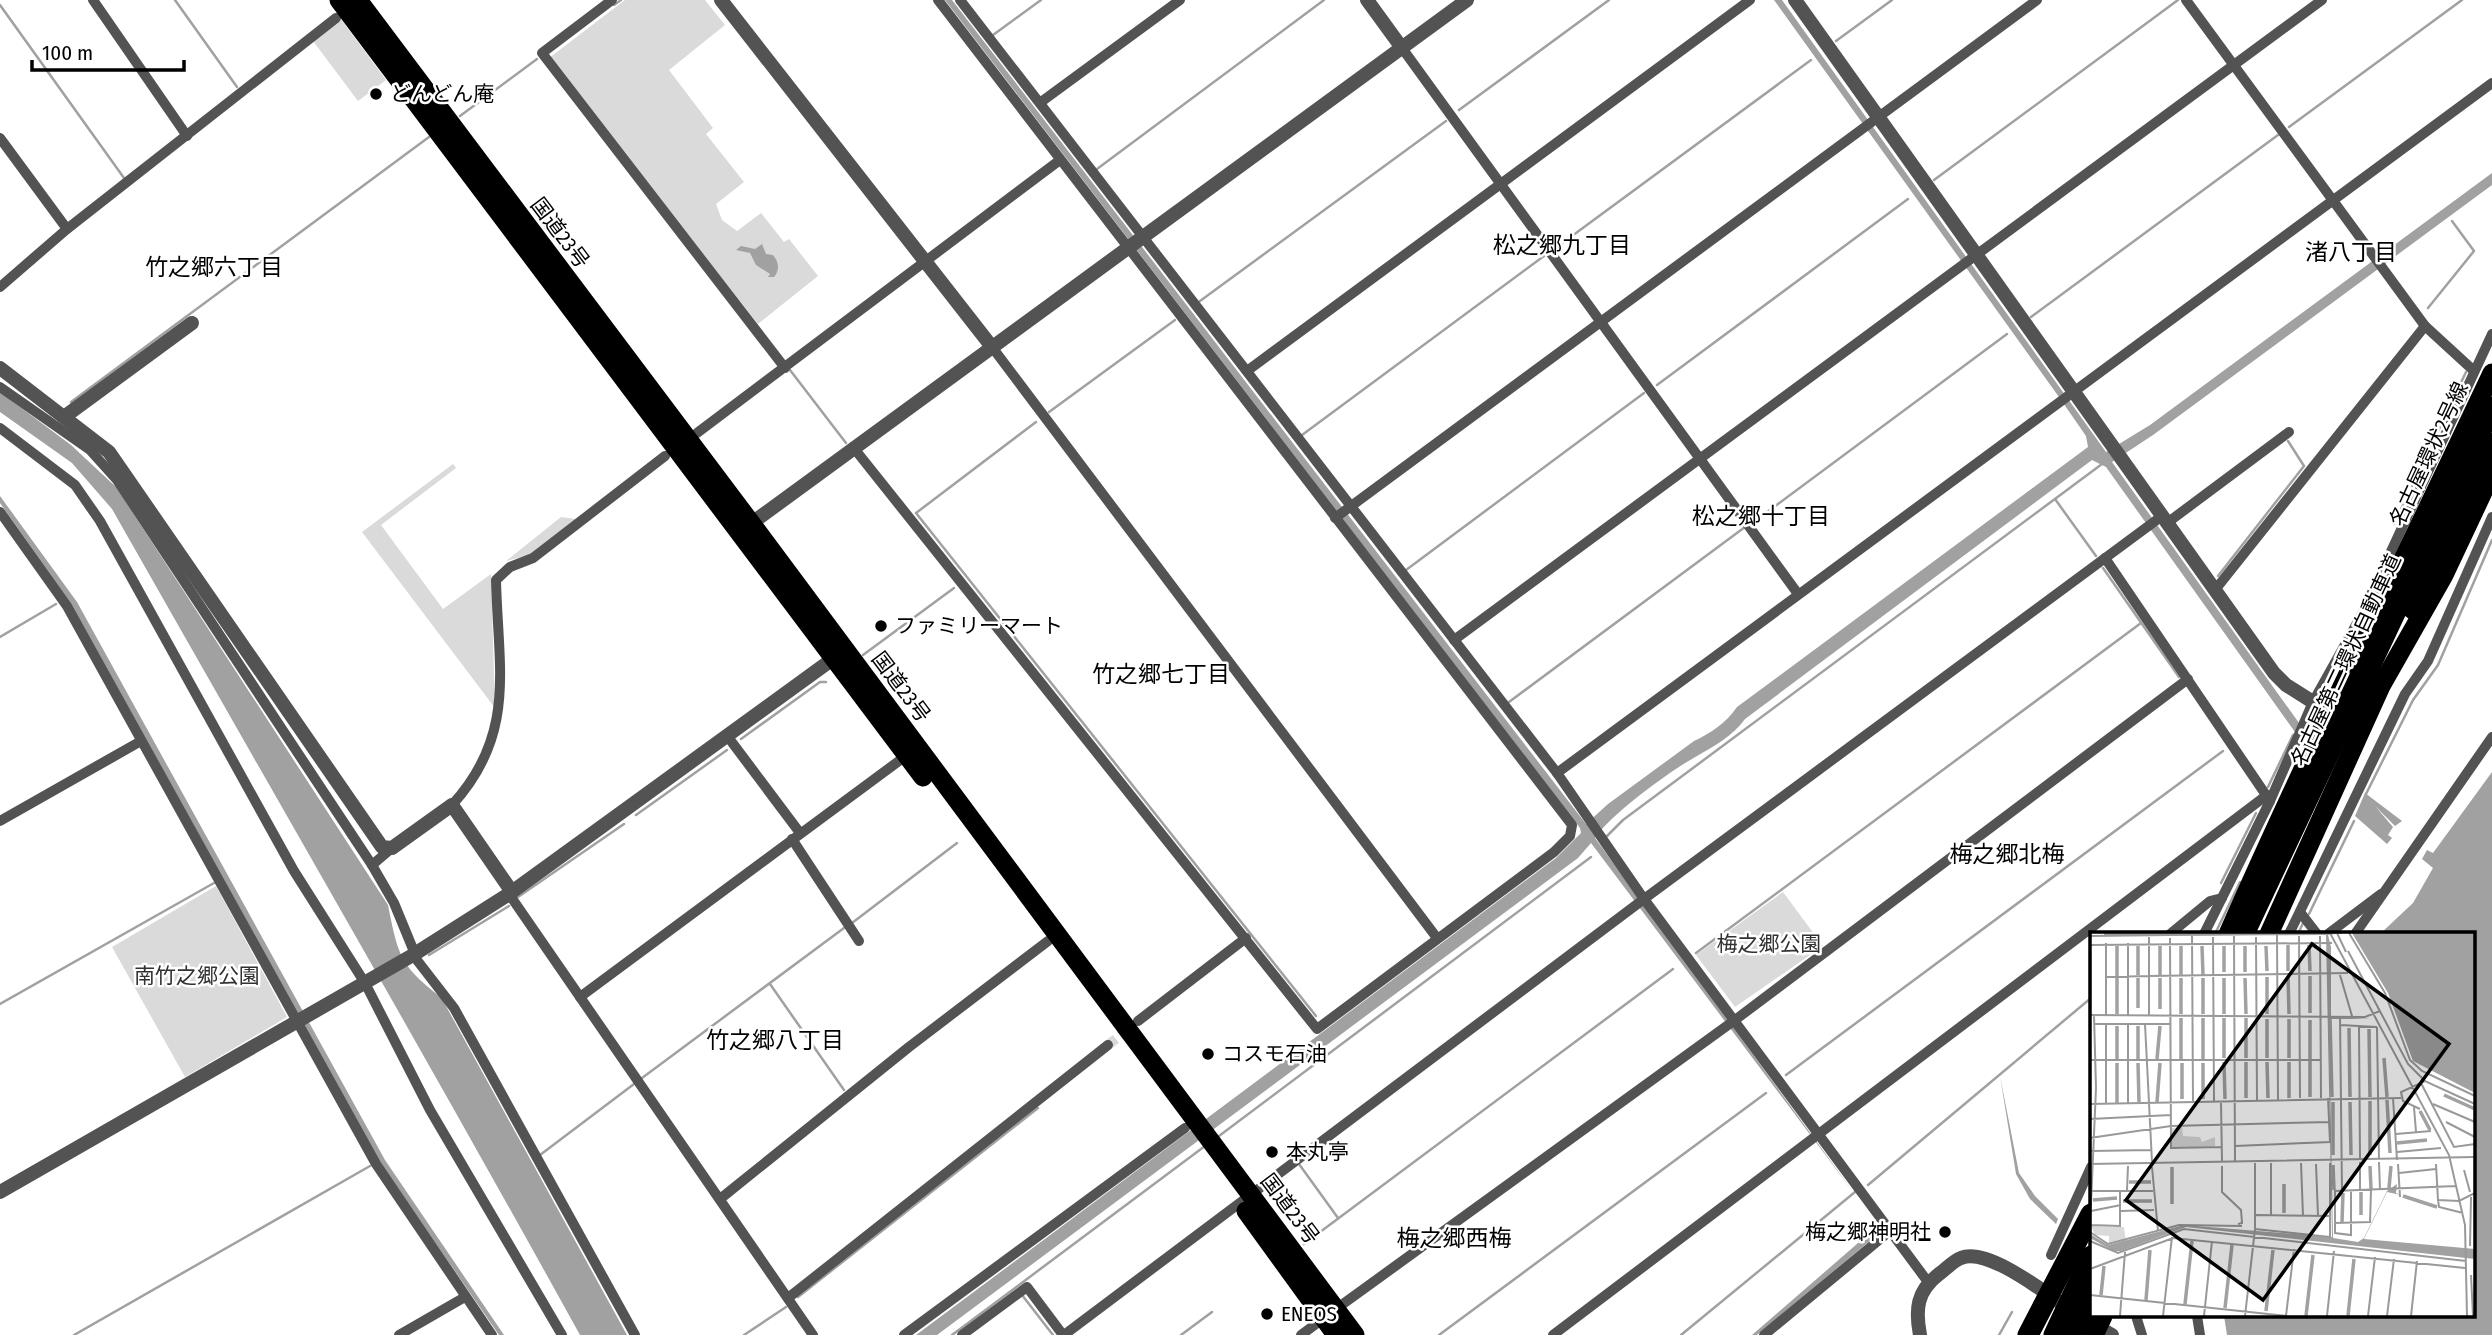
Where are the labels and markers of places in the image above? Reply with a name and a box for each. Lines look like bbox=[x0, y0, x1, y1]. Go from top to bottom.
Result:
place label: どんどん庵 bbox=[390, 81, 494, 107]
marker: どんどん庵 bbox=[368, 86, 384, 102]
place label: ファミリーマート bbox=[895, 613, 1063, 639]
marker: ファミリーマート bbox=[873, 618, 889, 634]
place label: コスモ石油 bbox=[1222, 1041, 1327, 1067]
marker: コスモ石油 bbox=[1200, 1046, 1216, 1062]
place label: 本丸亭 bbox=[1286, 1139, 1349, 1165]
marker: 本丸亭 bbox=[1264, 1144, 1280, 1160]
place label: 梅之郷神明社 bbox=[1805, 1219, 1931, 1245]
marker: 梅之郷神明社 bbox=[1937, 1224, 1953, 1240]
place label: ENEOS bbox=[1281, 1301, 1337, 1327]
marker: ENEOS bbox=[1259, 1306, 1275, 1322]

